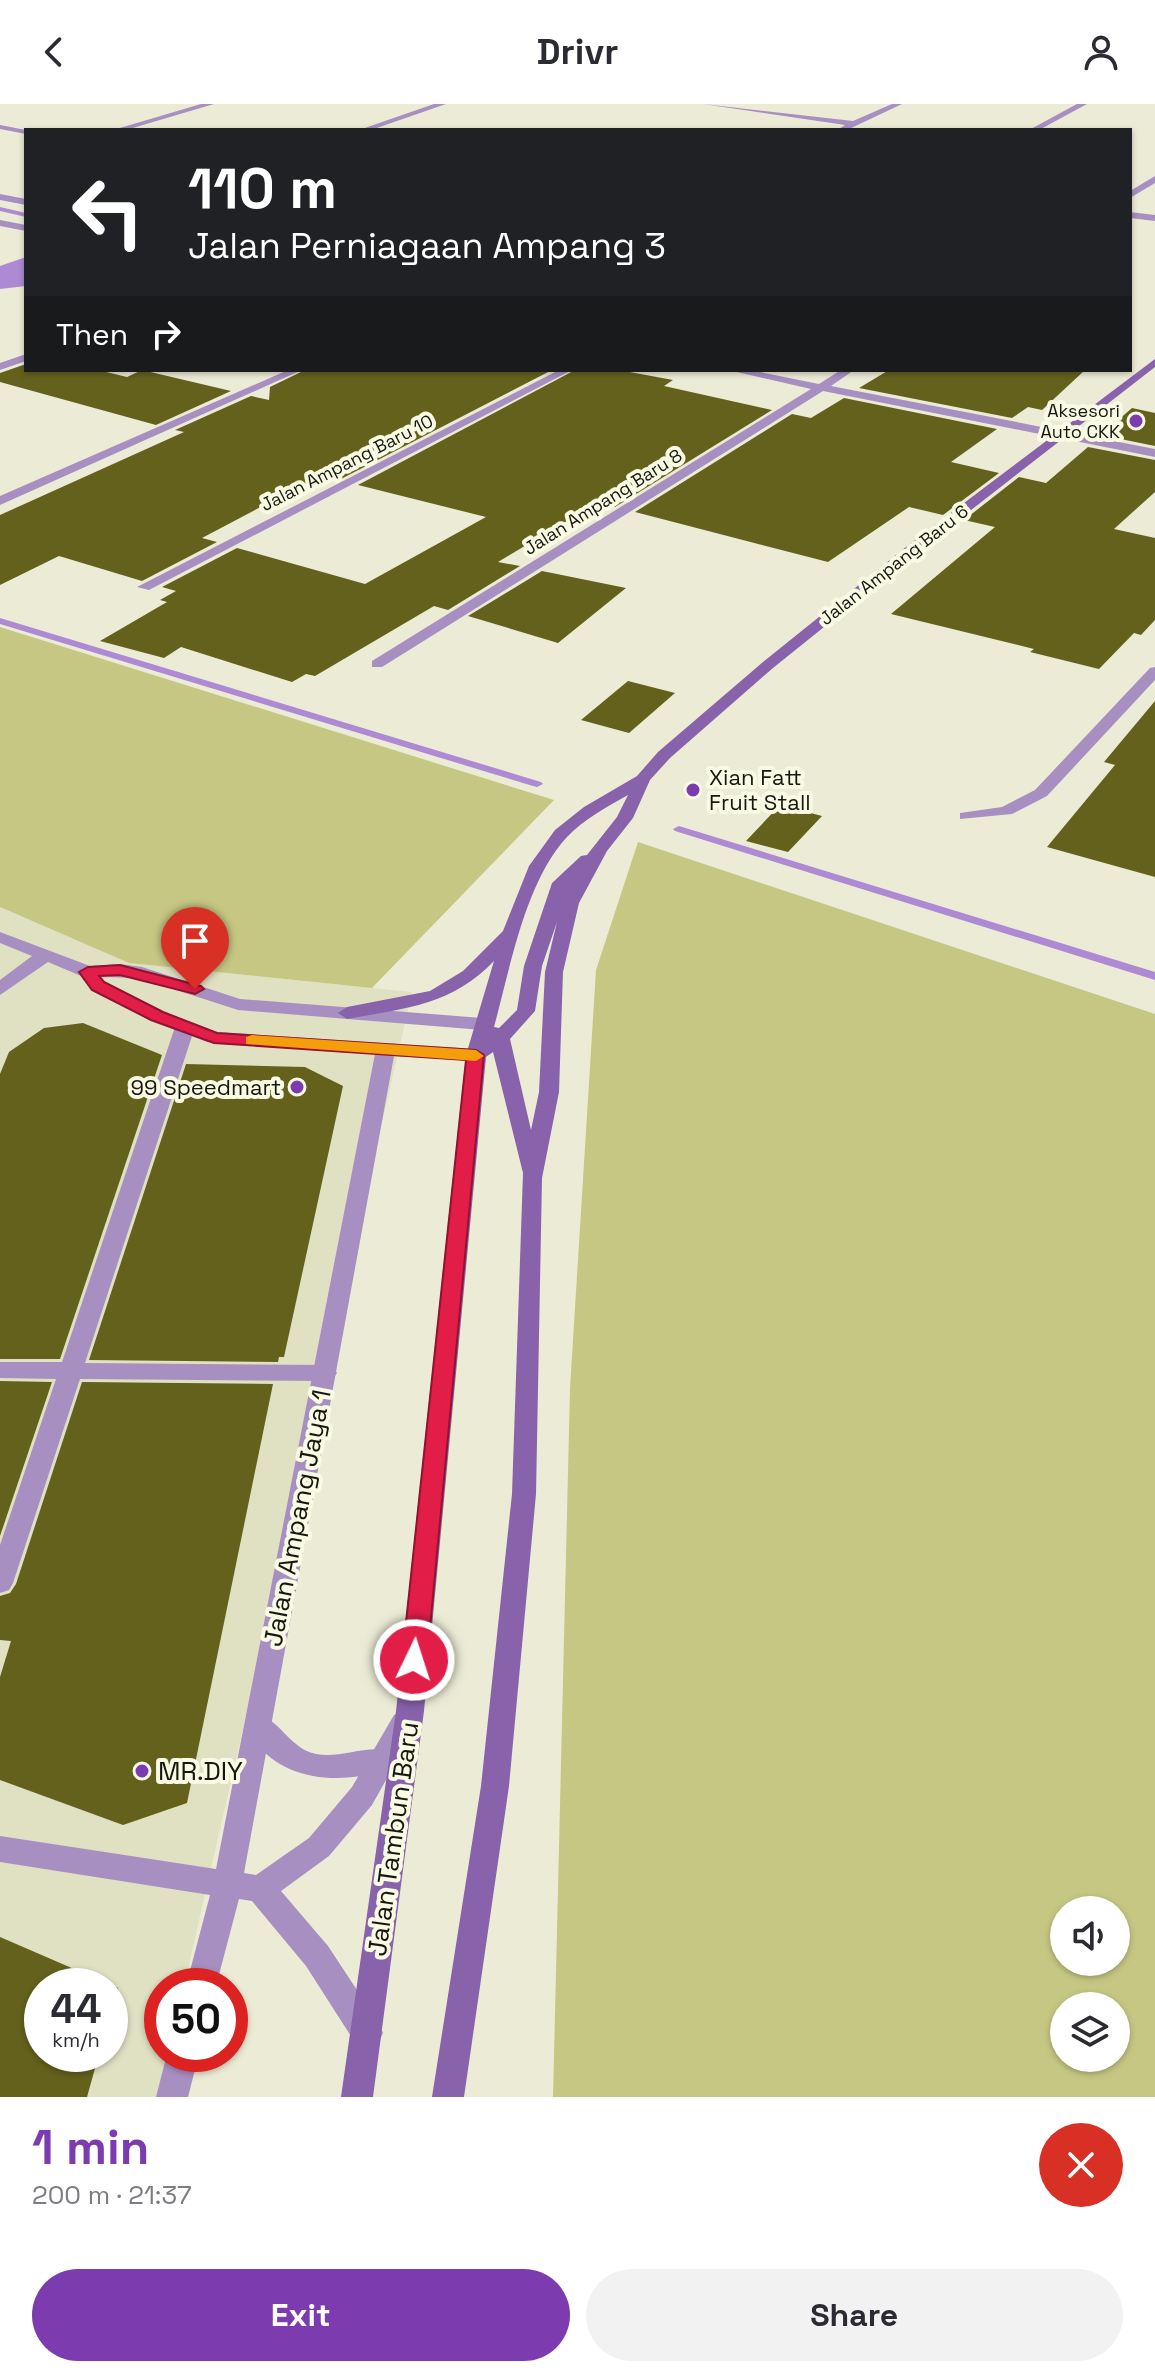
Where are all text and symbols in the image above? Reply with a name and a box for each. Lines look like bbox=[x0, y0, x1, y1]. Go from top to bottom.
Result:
text: Drivr bbox=[537, 29, 618, 75]
icon: back bbox=[32, 30, 76, 74]
icon: person bbox=[1079, 30, 1123, 74]
text: 110 m bbox=[188, 153, 337, 224]
icon: left bbox=[56, 160, 160, 264]
text: Jalan Perniagaan Ampang 3 bbox=[188, 223, 666, 269]
icon: right bbox=[144, 312, 188, 356]
text: Then bbox=[56, 315, 128, 354]
place label: Aksesori Auto CKK bbox=[1040, 399, 1120, 443]
street label: Jalan Ampang Baru 10 bbox=[257, 409, 437, 516]
marker: Aksesori Auto CKK bbox=[1127, 412, 1145, 430]
street label: Jalan Ampang Baru 8 bbox=[519, 443, 686, 560]
street label: Jalan Ampang Baru 6 bbox=[815, 499, 973, 630]
place label: Xian Fatt Fruit Stall bbox=[709, 763, 811, 816]
marker: Xian Fatt Fruit Stall bbox=[684, 781, 702, 799]
pin bbox=[161, 907, 229, 989]
icon: arrive bbox=[173, 919, 217, 963]
place label: 99 Speedmart bbox=[131, 1073, 281, 1101]
marker: 99 Speedmart bbox=[288, 1078, 306, 1096]
street label: Jalan Ampang Jaya 1 bbox=[255, 1387, 339, 1649]
position arrow bbox=[372, 1618, 456, 1702]
street label: Jalan Tambun Baru bbox=[360, 1720, 426, 1958]
place label: MR.DIY bbox=[158, 1754, 243, 1788]
marker: MR.DIY bbox=[133, 1762, 151, 1780]
map controls bbox=[1050, 1896, 1130, 2072]
button: sound bbox=[1050, 1896, 1130, 1976]
speed limit sign: 50 bbox=[144, 1968, 248, 2072]
text: 44 bbox=[51, 1984, 101, 2035]
button: layers bbox=[1050, 1992, 1130, 2072]
text: km/h bbox=[52, 2027, 100, 2053]
text: 1 min bbox=[32, 2117, 149, 2178]
button: close bbox=[1039, 2123, 1123, 2207]
text: 200 m · 21:37 bbox=[32, 2178, 192, 2212]
button: Exit bbox=[32, 2269, 570, 2361]
button: Share bbox=[586, 2269, 1123, 2361]

